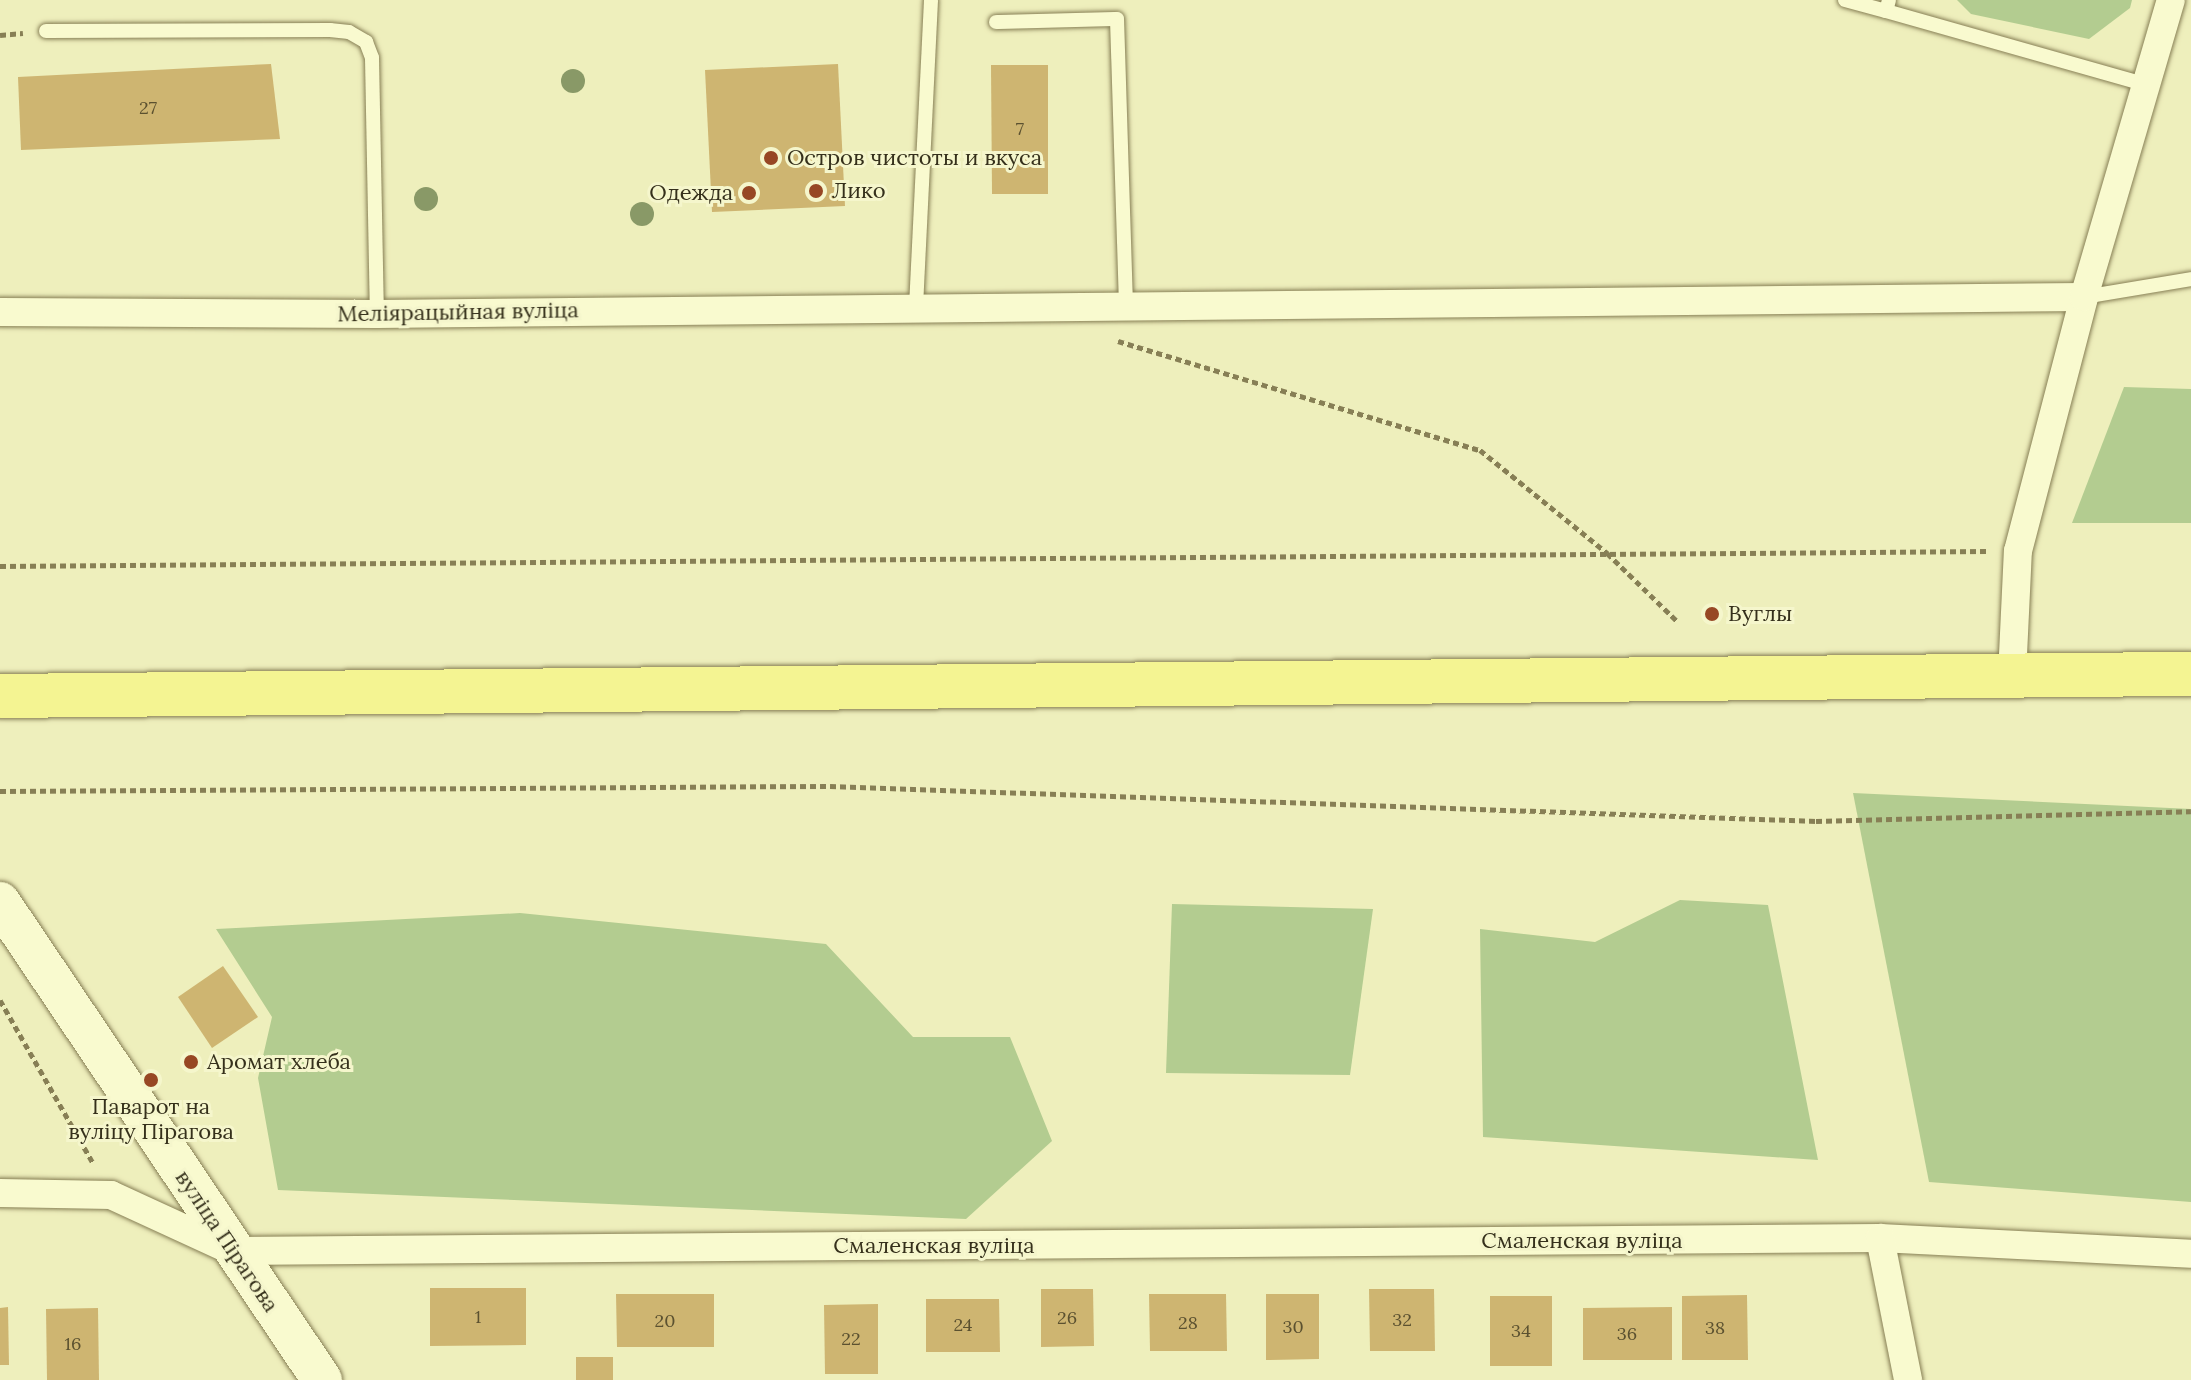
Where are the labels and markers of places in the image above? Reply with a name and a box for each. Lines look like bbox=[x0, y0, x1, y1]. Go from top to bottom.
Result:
place label: Остров чистоты и вкуса bbox=[787, 145, 1042, 171]
marker: Остров чистоты и вкуса bbox=[762, 149, 780, 167]
place label: Лико bbox=[832, 178, 886, 204]
place label: Одежда bbox=[649, 180, 733, 206]
marker: Лико bbox=[807, 182, 825, 200]
marker: Одежда bbox=[740, 184, 758, 202]
place label: Вуглы bbox=[1728, 601, 1792, 627]
marker: Вуглы bbox=[1703, 605, 1721, 623]
place label: Аромат хлеба bbox=[207, 1049, 351, 1075]
marker: Аромат хлеба bbox=[182, 1053, 200, 1071]
marker: Паварот на вуліцу Пірагова bbox=[142, 1071, 160, 1089]
place label: Паварот на вуліцу Пірагова bbox=[68, 1093, 234, 1144]

